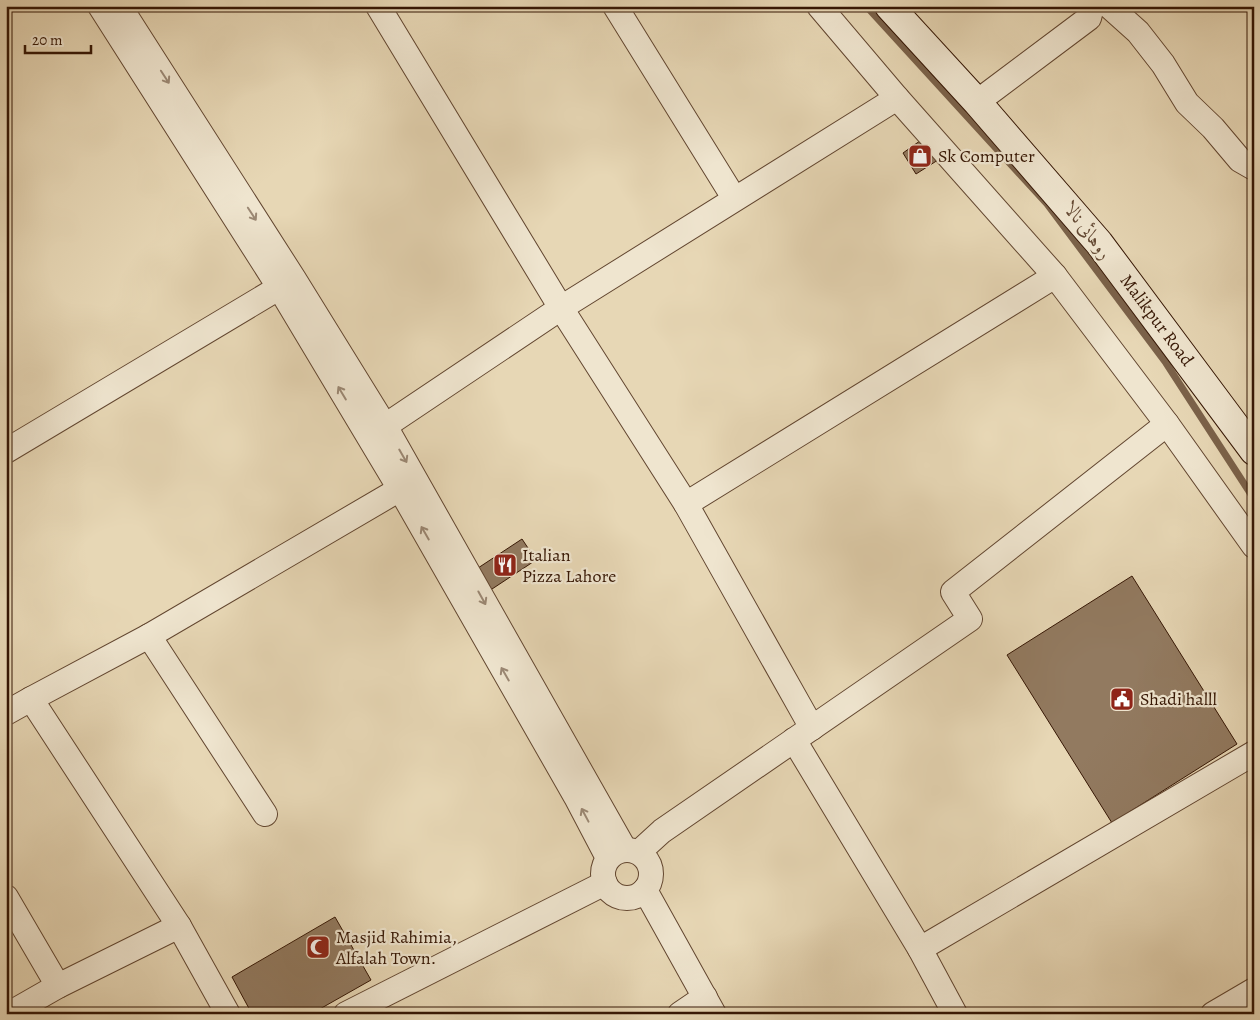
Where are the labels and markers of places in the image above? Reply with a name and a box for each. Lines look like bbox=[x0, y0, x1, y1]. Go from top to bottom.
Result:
shop icon: Sk Computer bbox=[907, 143, 933, 169]
place label: Sk Computer bbox=[938, 144, 1035, 168]
place label: Italian Pizza Lahore bbox=[522, 543, 616, 588]
restaurant icon: Italian Pizza Lahore bbox=[492, 552, 518, 578]
public building icon: Shadi halll bbox=[1109, 686, 1135, 712]
place label: Shadi halll bbox=[1140, 687, 1217, 711]
place label: Masjid Rahimia, Alfalah Town. bbox=[335, 925, 457, 970]
mosque icon: Masjid Rahimia, Alfalah Town. bbox=[305, 934, 331, 960]

